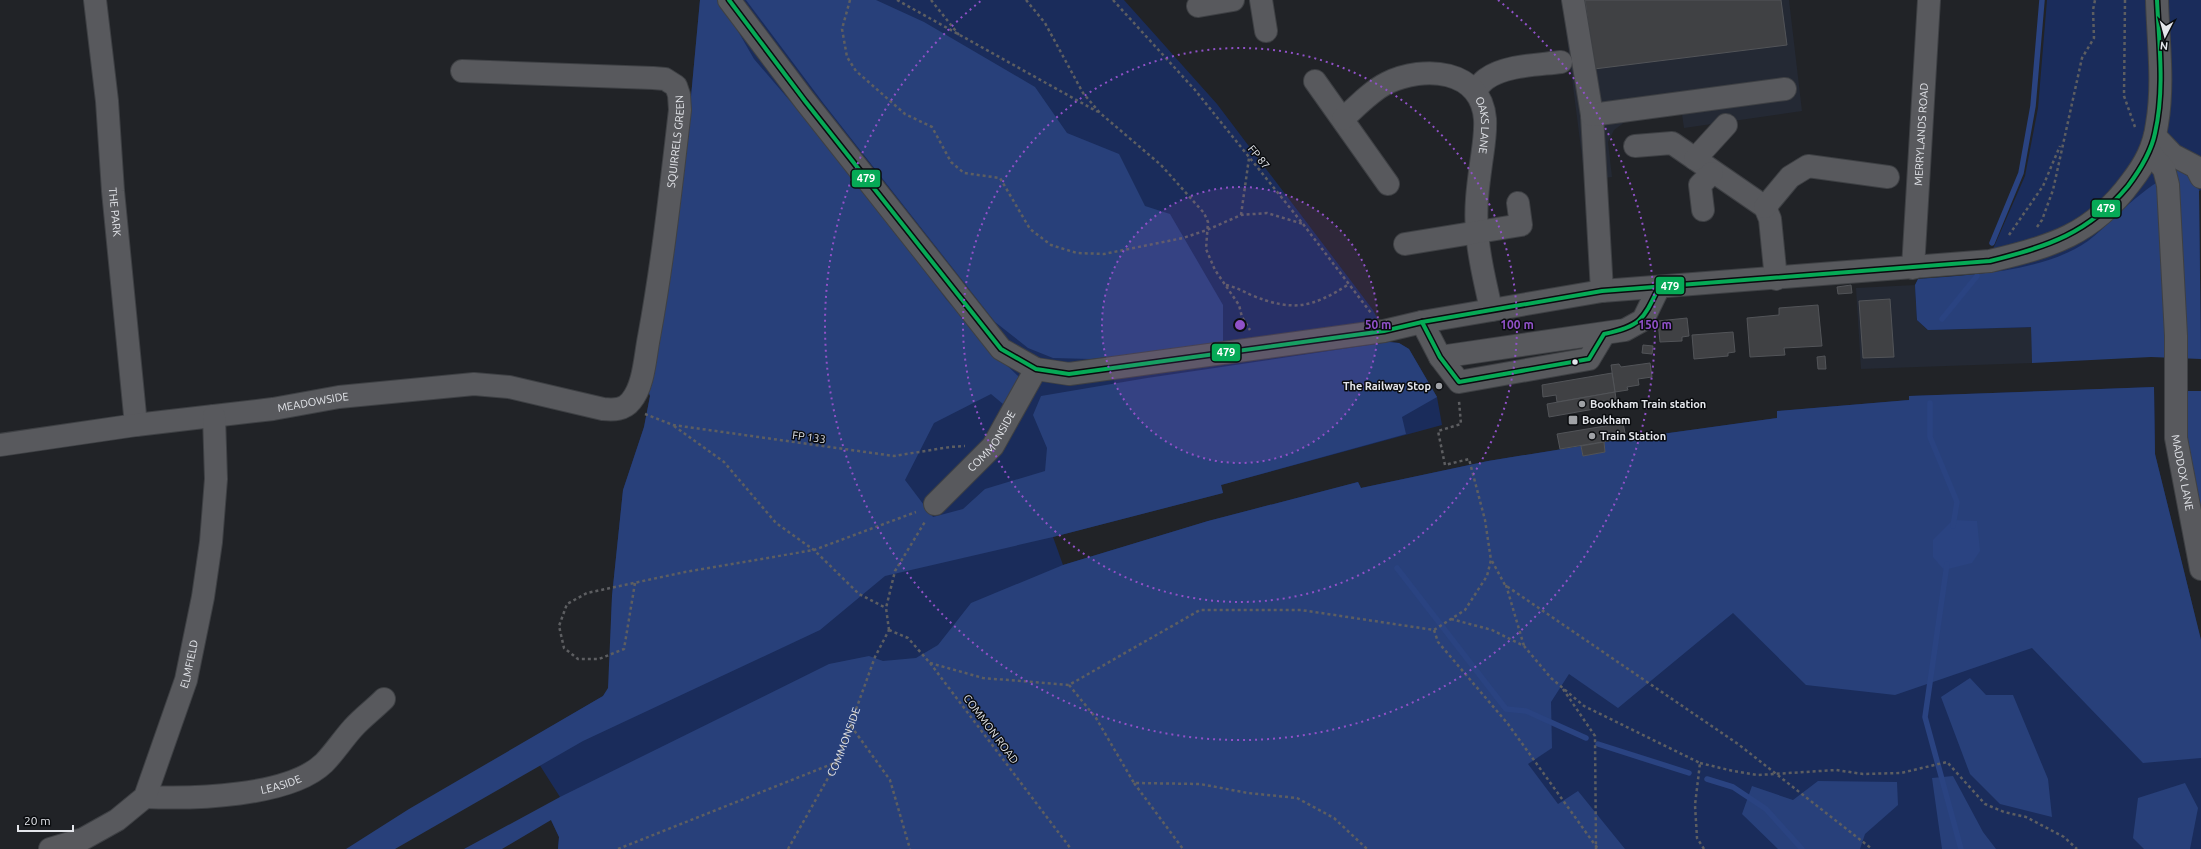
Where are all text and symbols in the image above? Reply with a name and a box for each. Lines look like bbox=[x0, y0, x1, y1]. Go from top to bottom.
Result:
north arrow bbox=[2145, 16, 2185, 56]
text: N bbox=[2159, 40, 2169, 52]
street label: MERRYLANDS ROAD bbox=[1912, 82, 1930, 186]
street label: SQUIRRELS GREEN bbox=[665, 95, 686, 188]
street label: OAKS LANE bbox=[1473, 95, 1491, 154]
street label: FP 87 bbox=[1246, 143, 1272, 171]
line badge: 479 bbox=[851, 169, 881, 188]
text: 479 bbox=[857, 172, 875, 184]
street label: THE PARK bbox=[107, 187, 123, 237]
line badge: 479 bbox=[2091, 199, 2121, 218]
text: 479 bbox=[2097, 202, 2115, 214]
line badge: 479 bbox=[1655, 276, 1685, 295]
text: 479 bbox=[1661, 280, 1679, 292]
centre of rings bbox=[1233, 318, 1247, 332]
text: 50 m bbox=[1365, 318, 1391, 331]
text: 100 m bbox=[1500, 318, 1534, 331]
text: 150 m bbox=[1638, 318, 1672, 331]
line badge: 479 bbox=[1211, 343, 1241, 362]
text: 479 bbox=[1217, 346, 1235, 358]
unlabelled marker bbox=[1570, 357, 1580, 367]
place label: The Railway Stop bbox=[1343, 380, 1431, 392]
marker: The Railway Stop bbox=[1434, 381, 1444, 391]
street label: MEADOWSIDE bbox=[276, 390, 349, 414]
place label: Bookham Train station bbox=[1590, 398, 1706, 410]
marker: Bookham Train station bbox=[1577, 399, 1587, 409]
street label: COMMONSIDE bbox=[965, 408, 1018, 474]
marker: Bookham bbox=[1567, 414, 1579, 426]
place label: Bookham bbox=[1582, 414, 1631, 426]
street label: FP 133 bbox=[792, 429, 826, 445]
place label: Train Station bbox=[1600, 430, 1666, 442]
marker: Train Station bbox=[1587, 431, 1597, 441]
street label: MADDOX LANE bbox=[2169, 433, 2196, 511]
street label: ELMFIELD bbox=[178, 638, 200, 690]
street label: COMMON ROAD bbox=[961, 692, 1021, 766]
street label: COMMONSIDE bbox=[824, 706, 862, 778]
street label: LEASIDE bbox=[259, 772, 303, 796]
scale bar bbox=[18, 807, 73, 833]
text: 20 m bbox=[24, 814, 51, 827]

